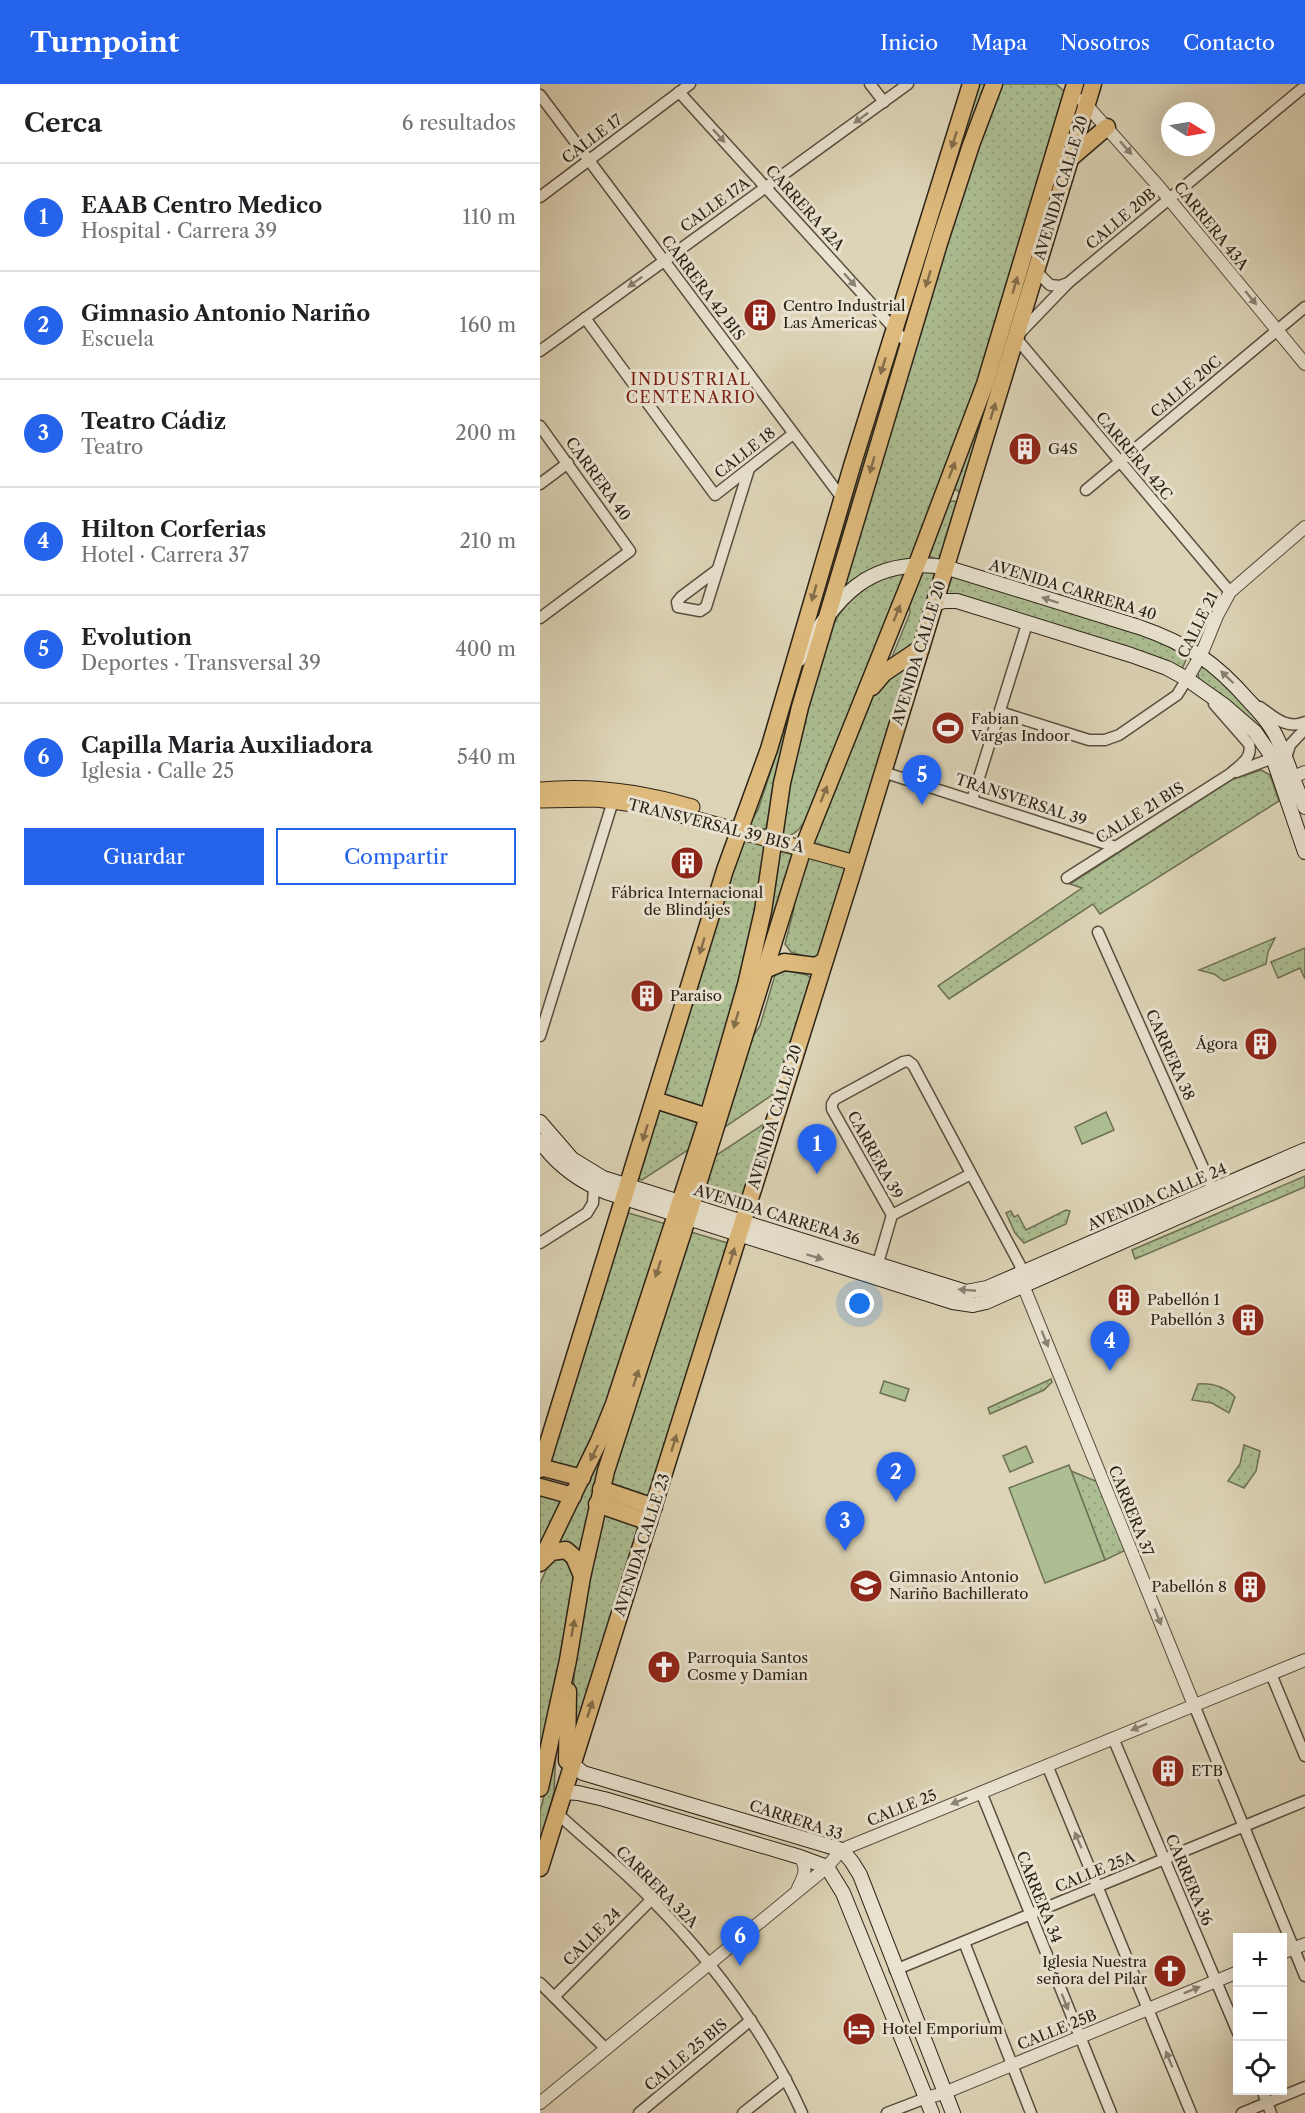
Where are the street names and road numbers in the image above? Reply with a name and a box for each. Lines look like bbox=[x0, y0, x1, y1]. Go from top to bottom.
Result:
street label: CALLE 17 bbox=[558, 109, 626, 167]
street label: AVENIDA CALLE 20 bbox=[1029, 113, 1092, 263]
street label: CARRERA 42A bbox=[762, 161, 849, 255]
street label: CALLE 17A bbox=[676, 173, 754, 236]
street label: CARRERA 43A bbox=[1170, 178, 1253, 275]
street label: CALLE 20B bbox=[1082, 184, 1159, 253]
street label: CARRERA 42 BIS bbox=[658, 231, 749, 344]
street label: CALLE 20C bbox=[1146, 352, 1225, 422]
street label: CARRERA 42C bbox=[1092, 408, 1177, 504]
street label: CALLE 18 bbox=[711, 423, 779, 482]
street label: CARRERA 40 bbox=[562, 433, 635, 524]
street label: AVENIDA CARRERA 40 bbox=[986, 555, 1159, 624]
street label: AVENIDA CALLE 20 bbox=[887, 578, 950, 728]
street label: CALLE 21 bbox=[1173, 588, 1222, 661]
street label: TRANSVERSAL 39 bbox=[953, 769, 1089, 830]
street label: CALLE 21 BIS bbox=[1092, 778, 1187, 847]
street label: TRANSVERSAL 39 BIS A bbox=[626, 794, 807, 857]
street label: CARRERA 38 bbox=[1142, 1006, 1199, 1103]
street label: AVENIDA CALLE 20 bbox=[743, 1042, 806, 1192]
street label: CARRERA 39 bbox=[843, 1108, 907, 1202]
street label: AVENIDA CALLE 24 bbox=[1083, 1159, 1229, 1235]
street label: AVENIDA CARRERA 36 bbox=[691, 1180, 863, 1249]
street label: CARRERA 37 bbox=[1105, 1463, 1159, 1559]
street label: AVENIDA CALLE 23 bbox=[609, 1471, 674, 1620]
street label: CALLE 25 bbox=[864, 1785, 939, 1830]
street label: CARRERA 33 bbox=[747, 1796, 845, 1844]
street label: CARRERA 36 bbox=[1162, 1831, 1217, 1929]
street label: CARRERA 32A bbox=[612, 1842, 703, 1932]
street label: CALLE 25A bbox=[1052, 1847, 1138, 1896]
street label: CARRERA 34 bbox=[1012, 1848, 1067, 1946]
street label: CALLE 24 bbox=[559, 1904, 625, 1970]
street label: CALLE 25B bbox=[1014, 2005, 1099, 2054]
street label: CALLE 25 BIS bbox=[640, 2014, 731, 2095]

